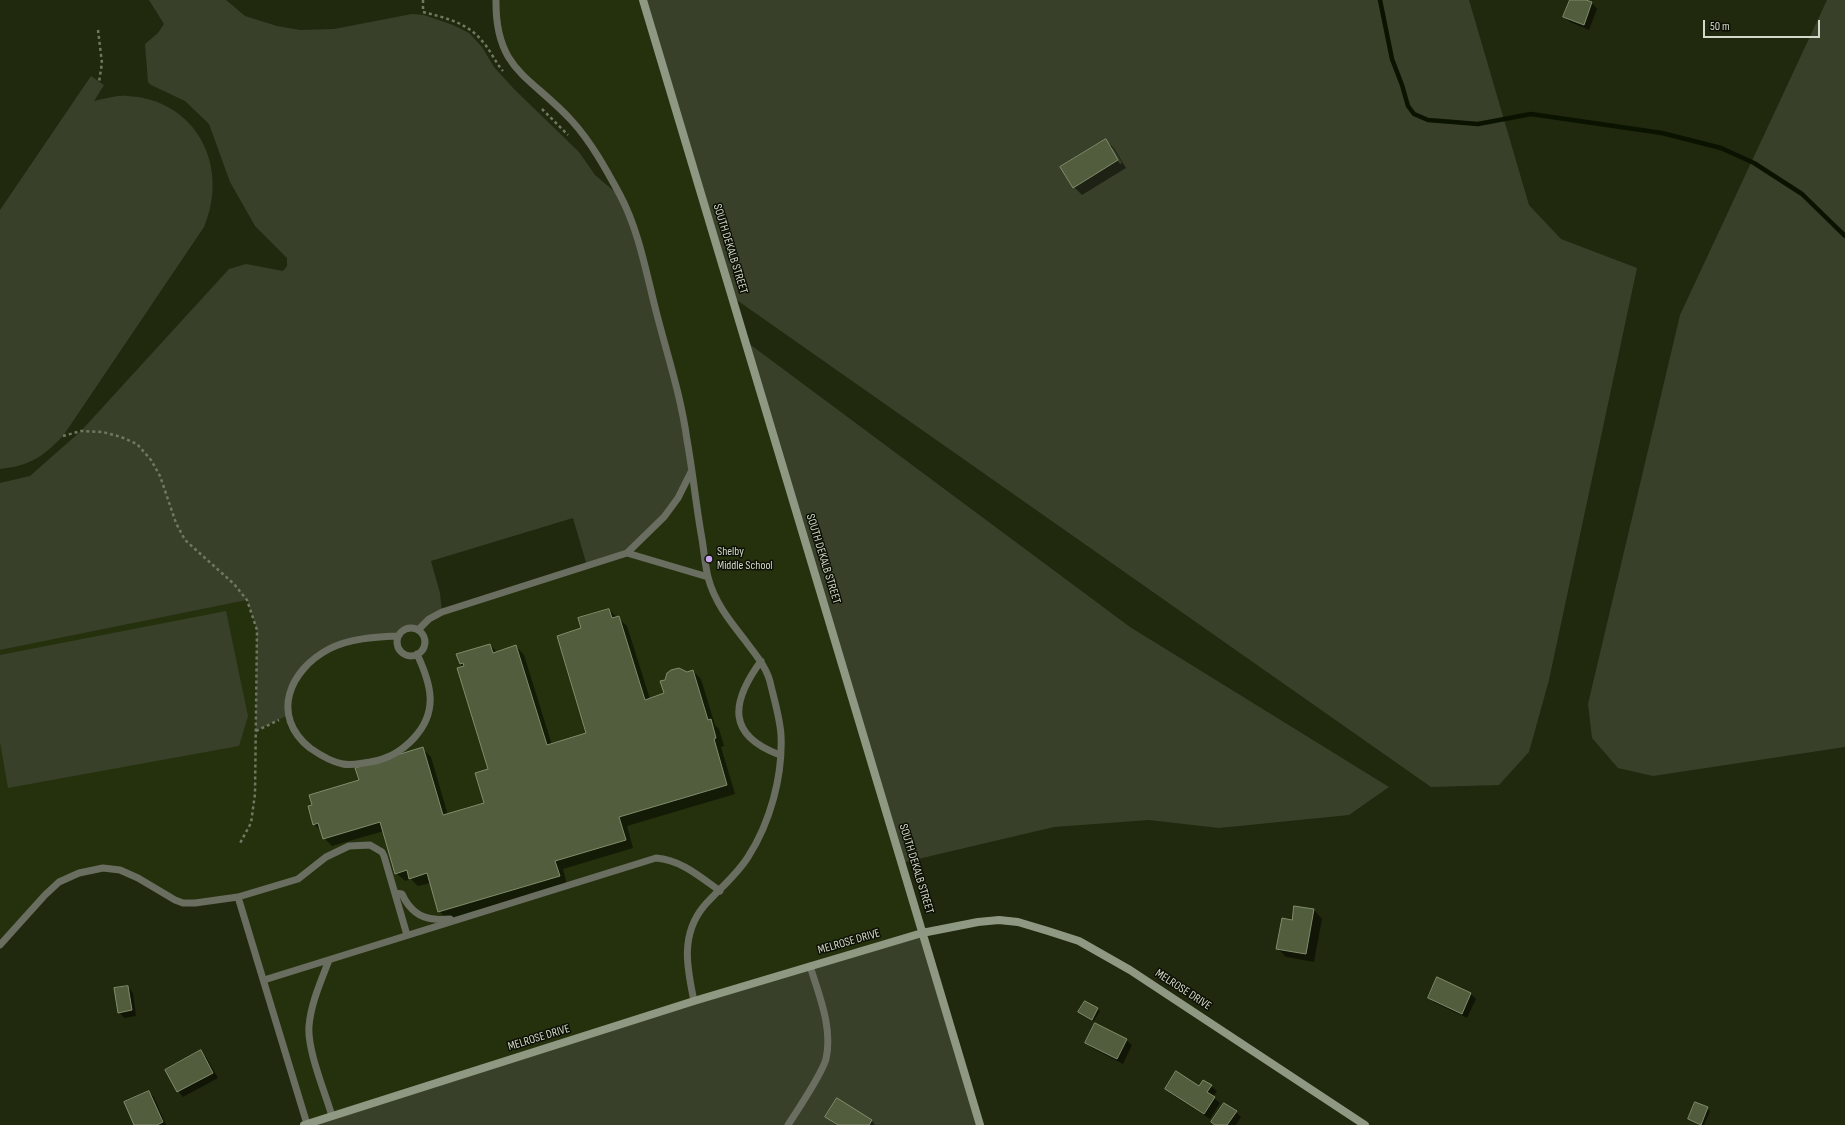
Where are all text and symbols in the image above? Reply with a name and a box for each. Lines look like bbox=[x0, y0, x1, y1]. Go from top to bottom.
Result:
scale bar bbox=[1705, 12, 1822, 38]
text: 50 m bbox=[1710, 19, 1730, 34]
street label: SOUTH DEKALB STREET bbox=[709, 202, 751, 296]
street label: SOUTH DEKALB STREET bbox=[802, 512, 844, 606]
place label: Shelby Middle School bbox=[717, 545, 773, 573]
marker: Shelby Middle School bbox=[704, 554, 714, 564]
street label: SOUTH DEKALB STREET bbox=[895, 822, 937, 916]
street label: MELROSE DRIVE bbox=[816, 926, 882, 958]
street label: MELROSE DRIVE bbox=[1152, 967, 1214, 1013]
street label: MELROSE DRIVE bbox=[506, 1022, 572, 1054]

